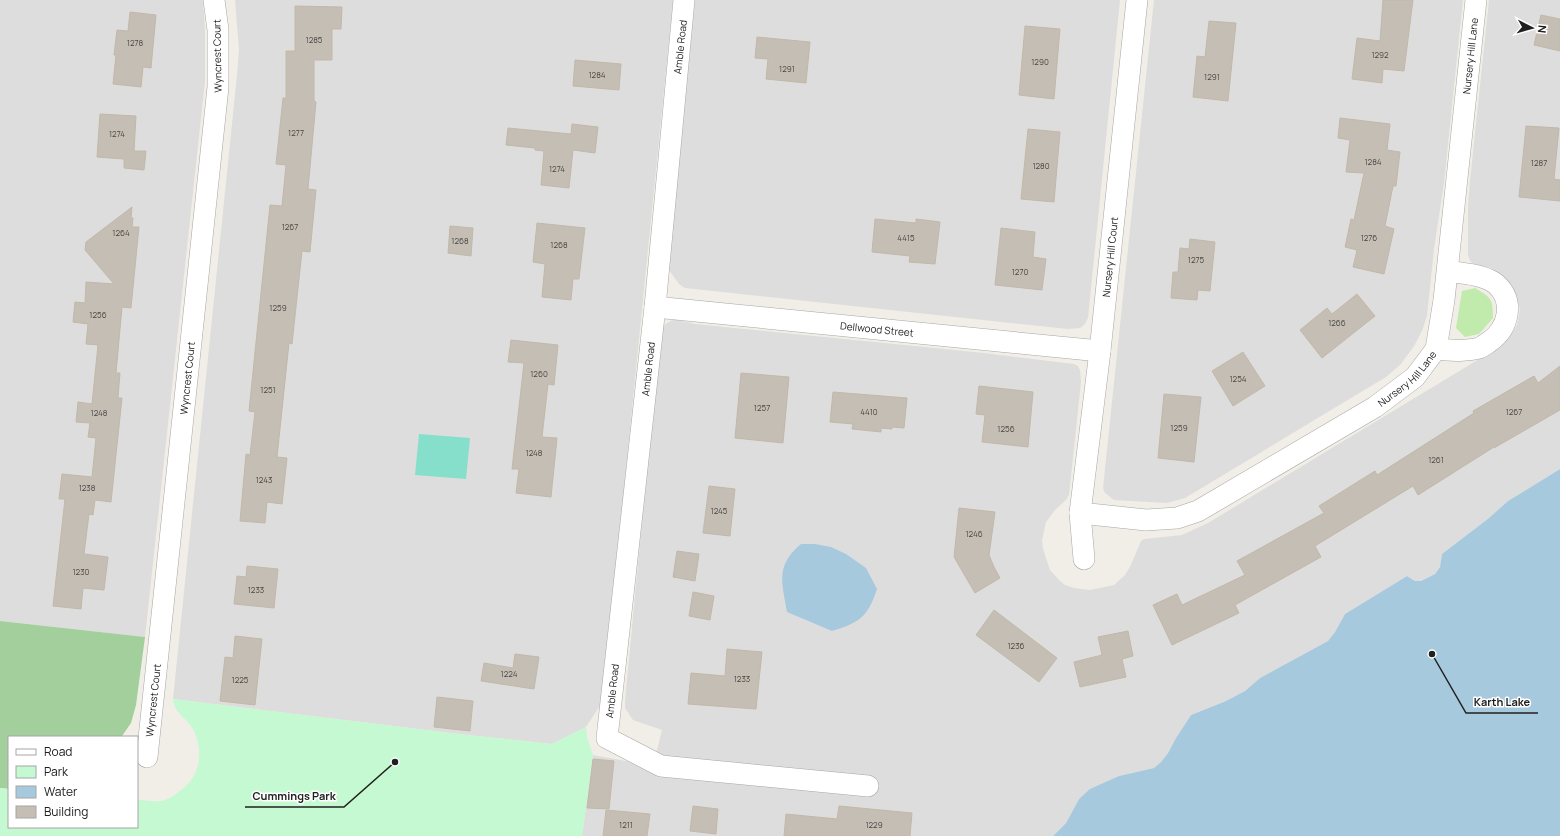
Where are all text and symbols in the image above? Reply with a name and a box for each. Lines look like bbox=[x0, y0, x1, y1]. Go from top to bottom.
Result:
north arrow bbox=[1512, 8, 1552, 48]
street label: Nursery Hill Lane bbox=[1459, 17, 1481, 95]
street label: Wyncrest Court bbox=[209, 19, 225, 93]
street label: Amble Road bbox=[670, 19, 690, 75]
text: N bbox=[1535, 24, 1550, 34]
house number: 1285 bbox=[306, 34, 323, 45]
house number: 1278 bbox=[127, 37, 144, 48]
house number: 1292 bbox=[1371, 49, 1389, 60]
house number: 1290 bbox=[1031, 56, 1049, 67]
house number: 1291 bbox=[779, 63, 795, 74]
house number: 1284 bbox=[588, 69, 606, 80]
house number: 1291 bbox=[1204, 71, 1220, 82]
house number: 1277 bbox=[288, 127, 304, 138]
house number: 1274 bbox=[109, 128, 125, 139]
house number: 1284 bbox=[1364, 156, 1382, 167]
house number: 1287 bbox=[1531, 157, 1547, 168]
house number: 1280 bbox=[1032, 160, 1050, 171]
house number: 1274 bbox=[549, 163, 565, 174]
street label: Nursery Hill Court bbox=[1099, 216, 1121, 298]
house number: 1267 bbox=[282, 221, 298, 232]
house number: 1264 bbox=[112, 227, 130, 238]
house number: 4415 bbox=[897, 232, 915, 243]
house number: 1276 bbox=[1361, 232, 1377, 243]
house number: 1268 bbox=[451, 235, 469, 246]
house number: 1268 bbox=[550, 239, 568, 250]
house number: 1275 bbox=[1188, 254, 1205, 265]
house number: 1270 bbox=[1012, 266, 1028, 277]
house number: 1259 bbox=[269, 302, 287, 313]
house number: 1256 bbox=[89, 309, 107, 320]
house number: 1266 bbox=[1328, 317, 1346, 328]
street label: Dellwood Street bbox=[839, 318, 914, 340]
street label: Wyncrest Court bbox=[176, 341, 198, 415]
street label: Amble Road bbox=[638, 341, 658, 397]
street label: Nursery Hill Lane bbox=[1375, 348, 1440, 410]
house number: 1260 bbox=[530, 368, 548, 379]
house number: 1254 bbox=[1229, 373, 1247, 384]
house number: 1251 bbox=[260, 384, 276, 395]
house number: 1257 bbox=[754, 402, 770, 413]
house number: 4410 bbox=[860, 406, 878, 417]
house number: 1267 bbox=[1506, 406, 1522, 417]
house number: 1248 bbox=[91, 407, 108, 418]
house number: 1259 bbox=[1170, 422, 1188, 433]
house number: 1256 bbox=[997, 423, 1015, 434]
house number: 1248 bbox=[526, 447, 543, 458]
house number: 1261 bbox=[1428, 454, 1444, 465]
house number: 1243 bbox=[256, 474, 272, 485]
house number: 1238 bbox=[79, 482, 96, 493]
house number: 1245 bbox=[711, 505, 728, 516]
house number: 1246 bbox=[965, 528, 983, 539]
house number: 1230 bbox=[73, 566, 90, 577]
house number: 1233 bbox=[248, 584, 264, 595]
house number: 1236 bbox=[1007, 640, 1025, 651]
street label: Wyncrest Court bbox=[142, 663, 164, 738]
street label: Amble Road bbox=[602, 663, 622, 719]
house number: 1224 bbox=[501, 668, 518, 679]
house number: 1233 bbox=[734, 673, 750, 684]
house number: 1225 bbox=[232, 674, 249, 685]
callout: Karth Lake bbox=[1466, 690, 1538, 713]
text: Karth Lake bbox=[1474, 694, 1531, 709]
legend bbox=[8, 736, 138, 828]
text: Road bbox=[44, 743, 72, 760]
text: Park bbox=[44, 763, 69, 780]
text: Water bbox=[44, 783, 78, 800]
callout: Cummings Park bbox=[245, 784, 344, 807]
text: Cummings Park bbox=[252, 788, 337, 803]
text: Building bbox=[44, 803, 88, 820]
house number: 1211 bbox=[619, 819, 633, 830]
house number: 1229 bbox=[865, 819, 883, 830]

